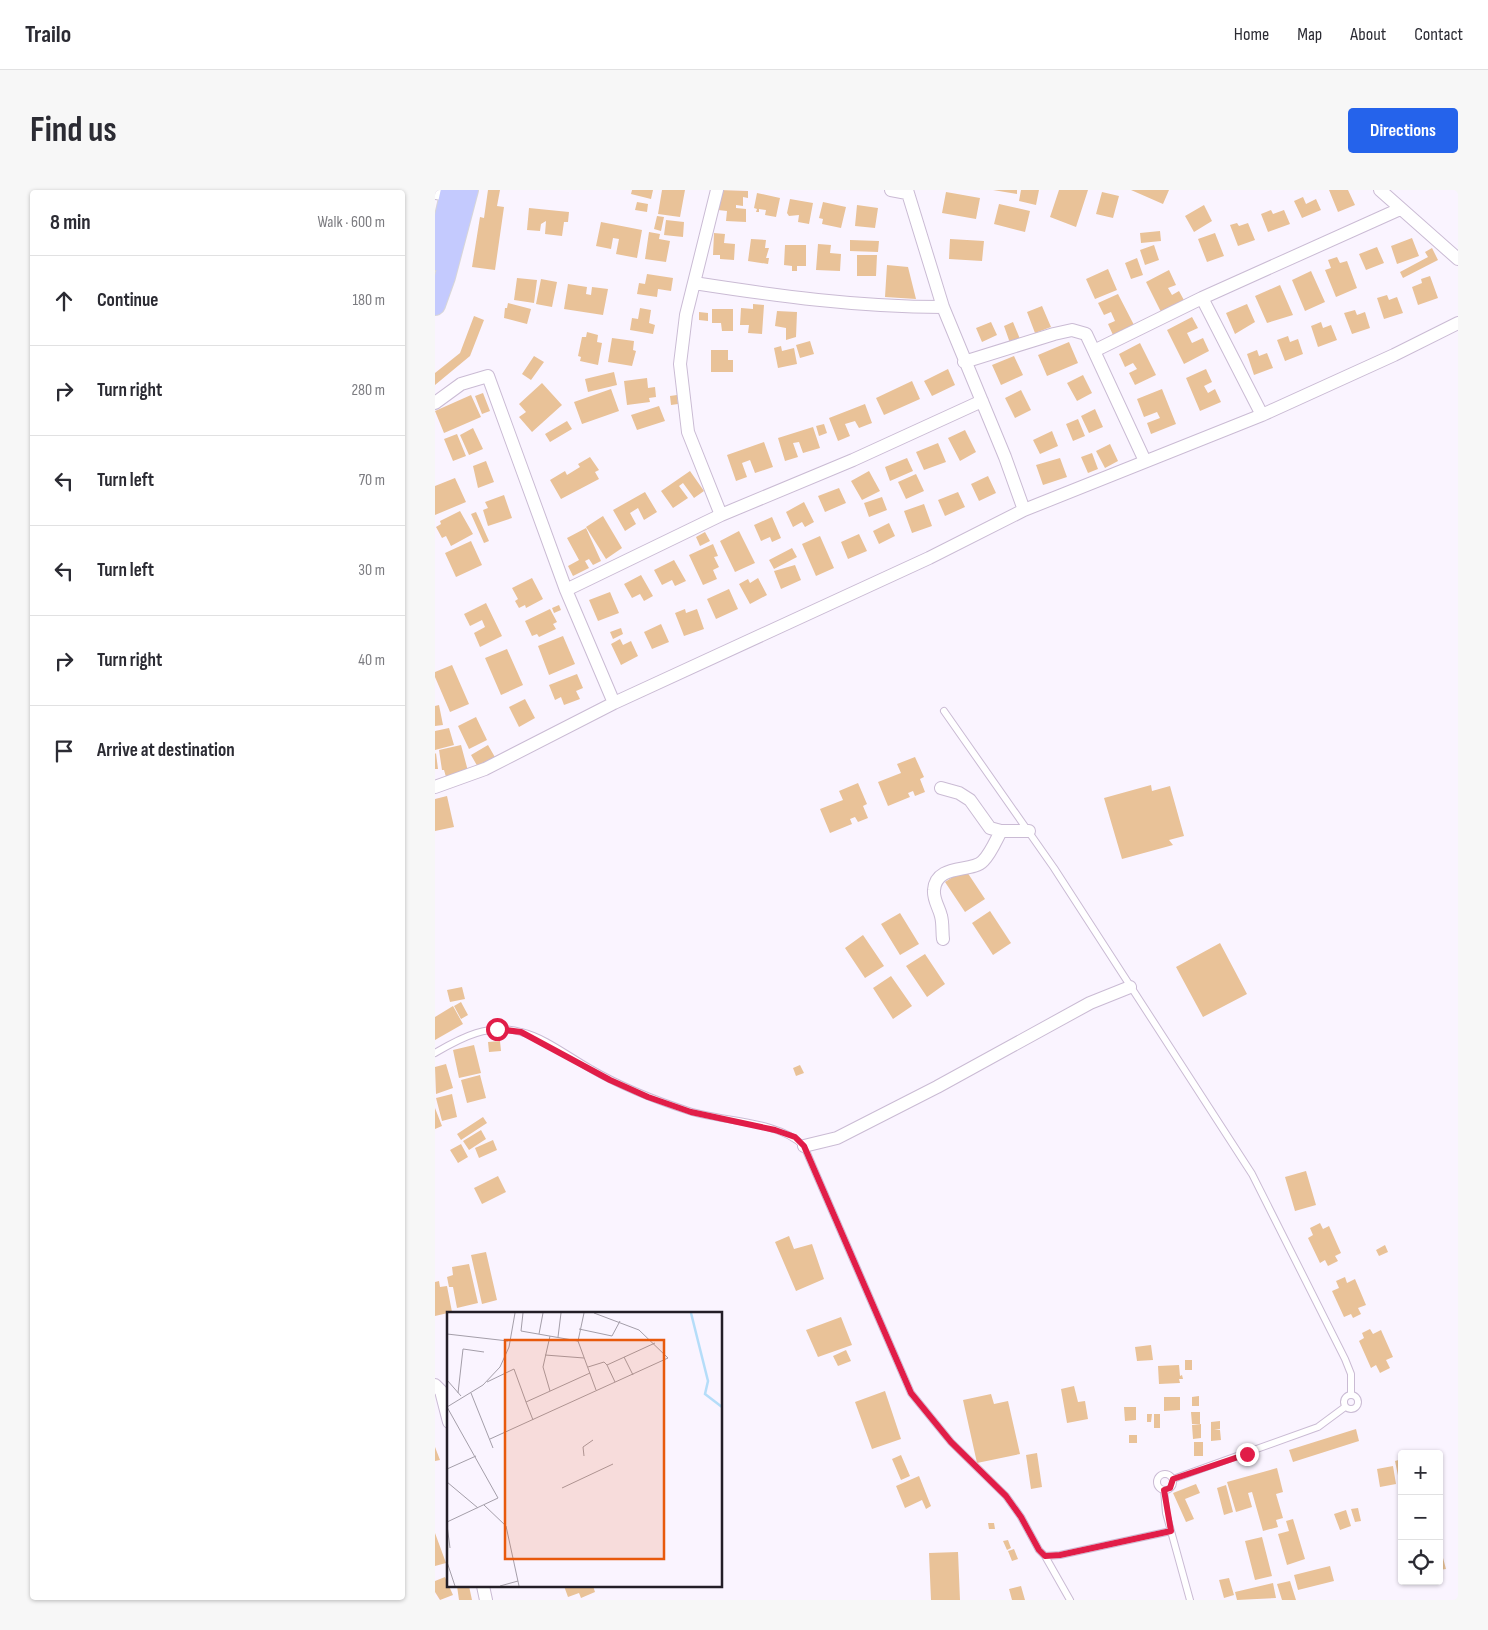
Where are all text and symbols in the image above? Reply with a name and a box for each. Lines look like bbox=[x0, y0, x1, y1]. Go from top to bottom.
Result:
text: Trailo bbox=[25, 20, 71, 49]
text: Home bbox=[1234, 24, 1269, 45]
text: Map bbox=[1297, 24, 1322, 45]
text: About bbox=[1350, 24, 1386, 45]
text: Contact bbox=[1414, 24, 1463, 45]
button: Directions bbox=[1348, 108, 1458, 153]
text: Find us bbox=[30, 109, 117, 152]
text: 8 min bbox=[50, 210, 91, 235]
text: Walk · 600 m bbox=[317, 213, 385, 232]
icon: ahead bbox=[50, 287, 78, 315]
text: Continue bbox=[97, 289, 158, 312]
text: 180 m bbox=[352, 291, 385, 310]
icon: right bbox=[50, 377, 78, 405]
text: Turn right bbox=[97, 379, 162, 402]
text: 280 m bbox=[351, 381, 385, 400]
icon: left bbox=[50, 467, 78, 495]
text: Turn left bbox=[97, 469, 154, 492]
text: 70 m bbox=[359, 471, 385, 490]
icon: left bbox=[50, 557, 78, 585]
text: Turn left bbox=[97, 559, 154, 582]
text: 30 m bbox=[358, 561, 385, 580]
icon: right bbox=[50, 647, 78, 675]
text: Turn right bbox=[97, 649, 162, 672]
text: 40 m bbox=[358, 651, 385, 670]
icon: arrive bbox=[50, 737, 78, 765]
text: Arrive at destination bbox=[97, 739, 235, 762]
route start bbox=[486, 1018, 509, 1041]
inset map bbox=[447, 1312, 723, 1588]
route end bbox=[1236, 1443, 1259, 1466]
map controls bbox=[1398, 1450, 1443, 1585]
button: + bbox=[1398, 1450, 1443, 1495]
button: − bbox=[1398, 1495, 1443, 1540]
button: locate bbox=[1398, 1540, 1443, 1585]

